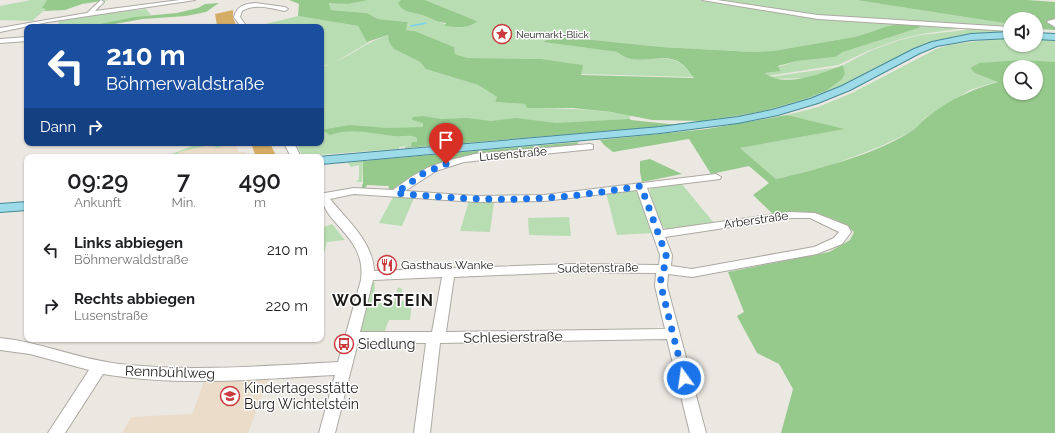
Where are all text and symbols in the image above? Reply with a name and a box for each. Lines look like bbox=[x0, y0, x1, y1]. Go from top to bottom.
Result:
map controls bbox=[1003, 12, 1043, 100]
button: sound bbox=[1003, 12, 1043, 52]
place icon: Neumarkt-Blick bbox=[491, 23, 513, 45]
place label: Neumarkt-Blick bbox=[516, 29, 589, 40]
text: 210 m bbox=[106, 39, 186, 72]
icon: left bbox=[40, 40, 92, 92]
button: search bbox=[1003, 60, 1043, 100]
text: Böhmerwaldstraße bbox=[106, 73, 264, 94]
icon: right bbox=[84, 116, 106, 138]
text: Dann bbox=[40, 118, 76, 136]
pin bbox=[429, 123, 463, 164]
icon: arrive bbox=[435, 129, 457, 151]
street label: Lusenstraße bbox=[478, 144, 548, 164]
text: 09:29 bbox=[67, 166, 128, 195]
text: 7 bbox=[177, 166, 190, 195]
text: 490 bbox=[239, 166, 281, 195]
text: Ankunft bbox=[74, 195, 121, 210]
text: Min. bbox=[171, 195, 196, 210]
text: m bbox=[254, 195, 266, 210]
street label: Arberstraße bbox=[723, 209, 789, 231]
text: Links abbiegen bbox=[74, 234, 183, 252]
icon: left bbox=[40, 239, 62, 261]
text: 210 m bbox=[267, 241, 308, 259]
text: Böhmerwaldstraße bbox=[74, 252, 188, 267]
restaurant icon: Gasthaus Wanke bbox=[376, 254, 398, 276]
place label: Gasthaus Wanke bbox=[401, 258, 494, 272]
street label: Sudetenstraße bbox=[557, 260, 639, 276]
text: Rechts abbiegen bbox=[74, 290, 195, 308]
district label: WOLFSTEIN bbox=[332, 291, 434, 310]
icon: right bbox=[40, 295, 62, 317]
text: 220 m bbox=[266, 297, 308, 315]
text: Lusenstraße bbox=[74, 308, 148, 323]
street label: Schlesierstraße bbox=[463, 328, 563, 346]
bus stop icon: Siedlung bbox=[333, 333, 355, 355]
place label: Siedlung bbox=[358, 336, 415, 352]
position arrow bbox=[663, 357, 705, 399]
street label: Rennbühlweg bbox=[125, 362, 215, 382]
place label: Kindertagesstätte Burg Wichtelstein bbox=[244, 380, 359, 412]
school or university icon: Kindertagesstätte Burg Wichtelstein bbox=[219, 385, 241, 407]

